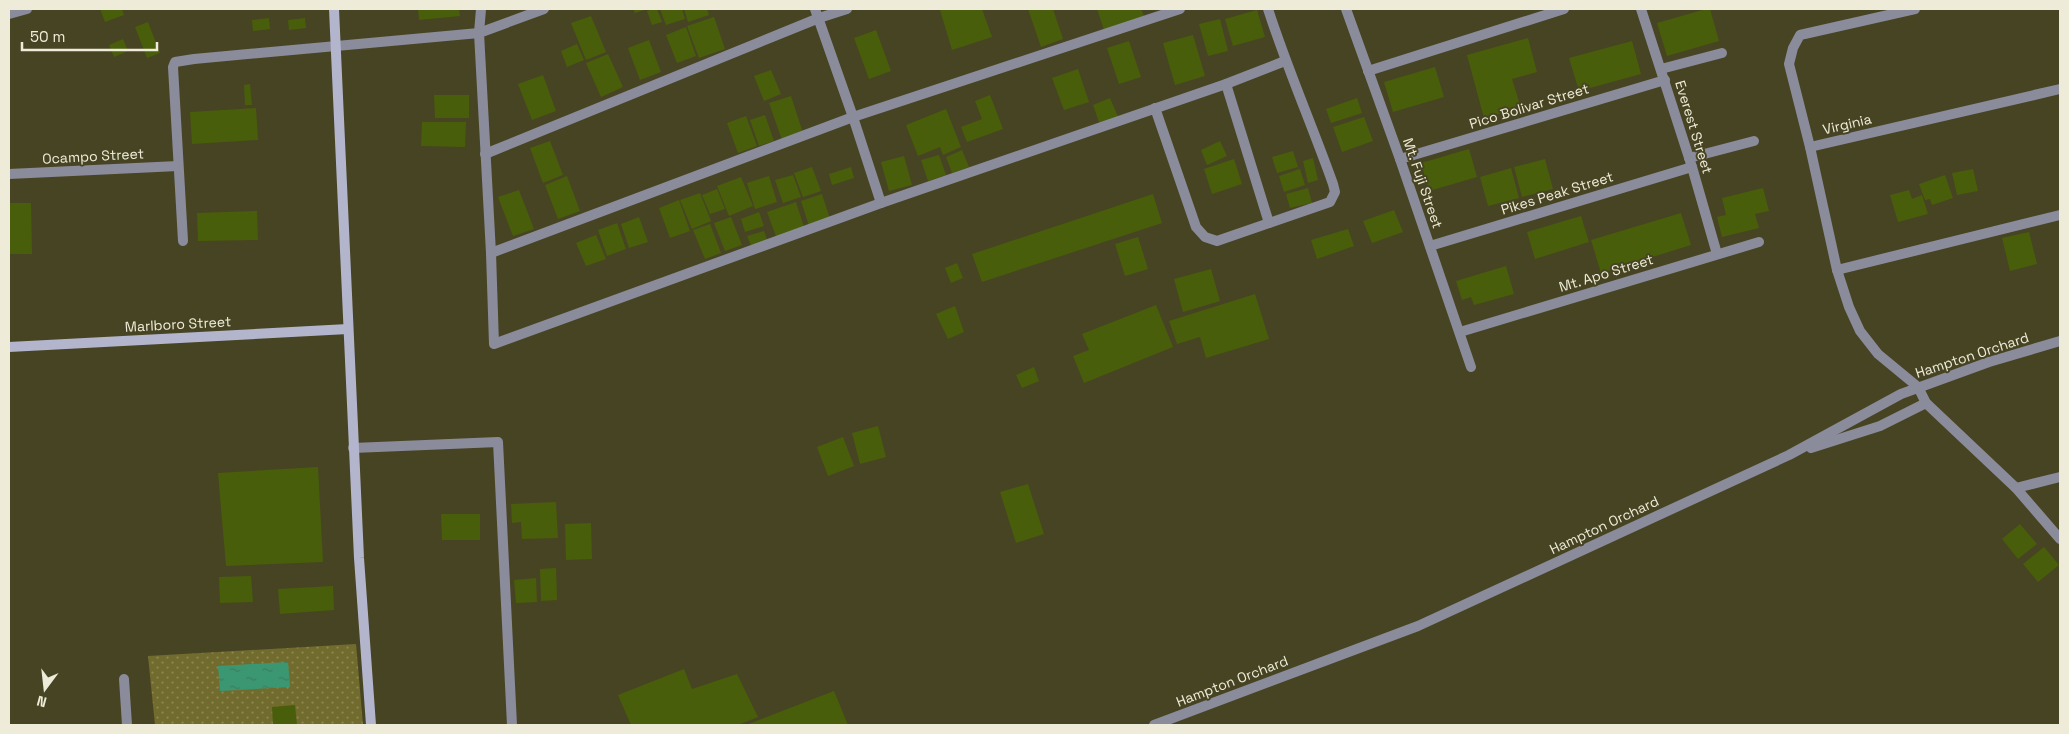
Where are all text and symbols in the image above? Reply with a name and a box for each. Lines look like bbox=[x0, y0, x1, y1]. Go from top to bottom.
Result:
scale bar bbox=[22, 20, 158, 52]
text: 50 m bbox=[30, 27, 65, 46]
street label: Everest Street bbox=[1671, 78, 1717, 176]
street label: Pico Bolivar Street bbox=[1467, 79, 1591, 133]
street label: Virginia bbox=[1821, 110, 1873, 138]
street label: Mt. Fuji Street bbox=[1399, 135, 1447, 231]
street label: Ocampo Street bbox=[42, 144, 144, 168]
street label: Pikes Peak Street bbox=[1499, 167, 1615, 219]
street label: Mt. Apo Street bbox=[1557, 250, 1655, 296]
street label: Marlboro Street bbox=[124, 312, 232, 336]
street label: Hampton Orchard bbox=[1913, 328, 2031, 382]
street label: Hampton Orchard bbox=[1547, 492, 1661, 558]
street label: Hampton Orchard bbox=[1173, 651, 1291, 711]
north arrow bbox=[20, 664, 70, 714]
text: N bbox=[35, 692, 49, 711]

